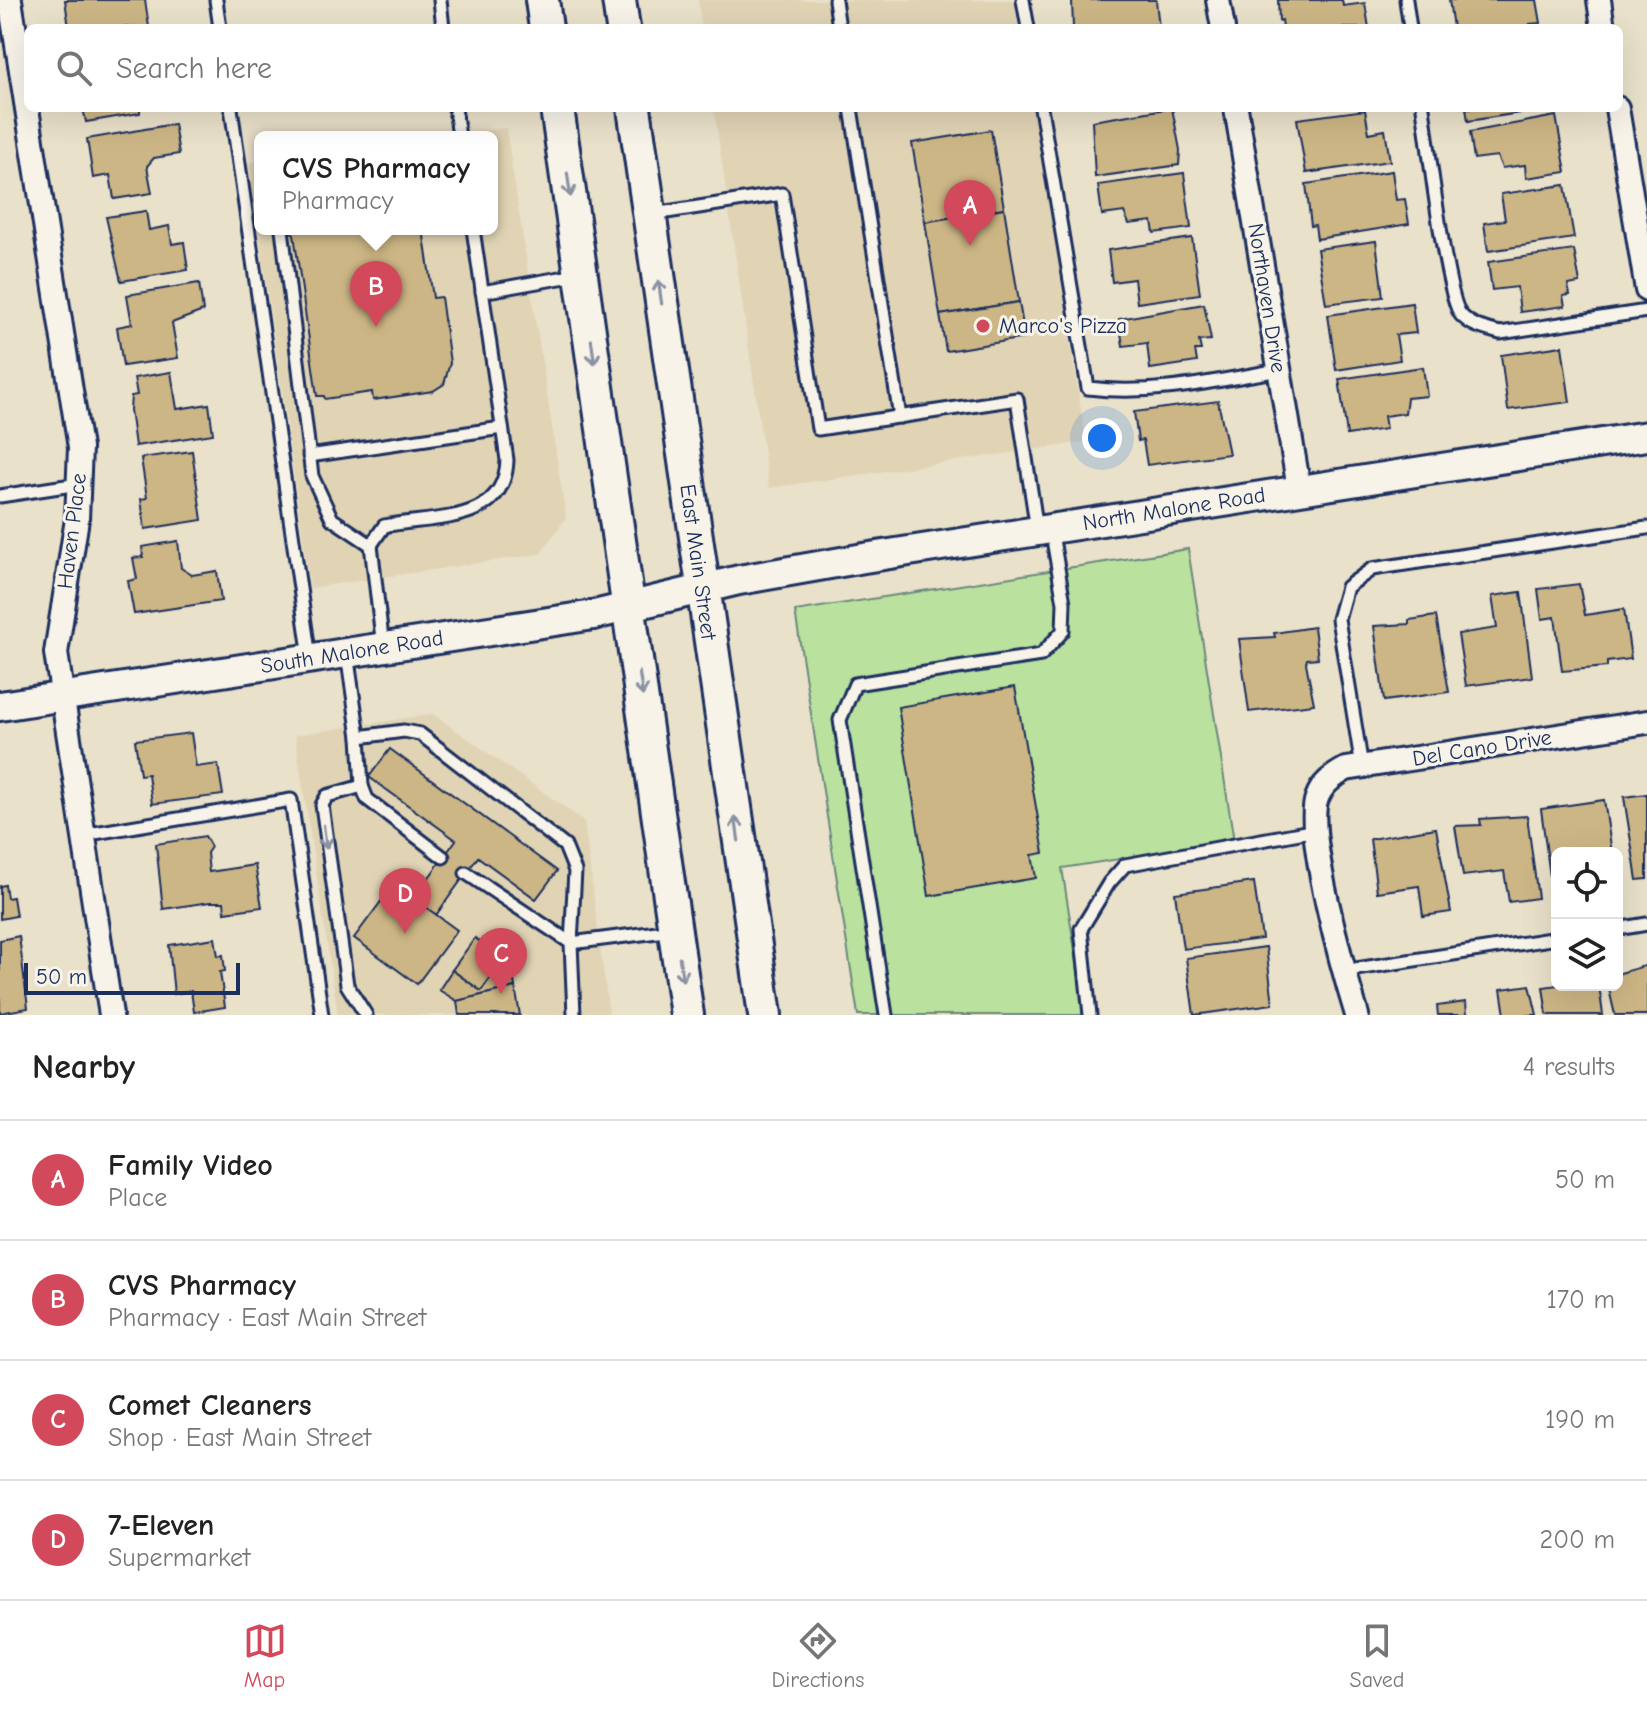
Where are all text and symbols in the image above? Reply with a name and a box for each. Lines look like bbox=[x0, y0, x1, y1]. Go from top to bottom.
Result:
search box bbox=[24, 24, 1623, 112]
icon: search bbox=[52, 46, 96, 90]
text: Search here bbox=[116, 51, 272, 86]
popup bbox=[254, 131, 498, 235]
text: CVS Pharmacy bbox=[282, 151, 470, 186]
one-way arrow bbox=[562, 172, 577, 197]
pin: A bbox=[944, 180, 996, 246]
text: Pharmacy bbox=[282, 186, 393, 216]
street label: Northaven Drive bbox=[1242, 221, 1292, 375]
pin: B bbox=[350, 261, 402, 327]
one-way arrow bbox=[652, 280, 667, 305]
place label: Marco's Pizza bbox=[999, 313, 1127, 339]
marker: Marco's Pizza bbox=[974, 317, 992, 335]
one-way arrow bbox=[586, 338, 601, 364]
your location bbox=[1082, 418, 1122, 458]
street label: Haven Place bbox=[52, 472, 92, 590]
street label: North Malone Road bbox=[1081, 482, 1267, 536]
street label: East Main Street bbox=[674, 483, 722, 642]
street label: South Malone Road bbox=[259, 625, 445, 679]
one-way arrow bbox=[634, 671, 649, 696]
street label: Del Cano Drive bbox=[1411, 724, 1553, 772]
one-way arrow bbox=[729, 817, 744, 842]
one-way arrow bbox=[317, 823, 332, 849]
map controls bbox=[1551, 847, 1623, 991]
button: locate bbox=[1551, 847, 1623, 919]
pin: D bbox=[379, 868, 431, 934]
button: layers bbox=[1551, 919, 1623, 991]
pin: C bbox=[475, 928, 527, 994]
one-way arrow bbox=[674, 956, 689, 981]
scale bar bbox=[24, 959, 240, 995]
text: 50 m bbox=[36, 964, 87, 990]
text: Nearby bbox=[32, 1047, 135, 1087]
text: 4 results bbox=[1523, 1052, 1615, 1082]
text: Family Video bbox=[108, 1148, 273, 1183]
text: A bbox=[51, 1165, 65, 1195]
text: 50 m bbox=[1555, 1165, 1615, 1195]
text: Place bbox=[108, 1183, 167, 1213]
text: CVS Pharmacy bbox=[108, 1268, 296, 1303]
text: B bbox=[50, 1285, 66, 1315]
text: 170 m bbox=[1546, 1285, 1615, 1315]
text: Pharmacy · East Main Street bbox=[108, 1303, 427, 1333]
text: Comet Cleaners bbox=[108, 1388, 312, 1423]
text: C bbox=[50, 1405, 66, 1435]
text: 190 m bbox=[1545, 1405, 1615, 1435]
text: Shop · East Main Street bbox=[108, 1423, 371, 1453]
text: 7-Eleven bbox=[108, 1508, 214, 1543]
text: D bbox=[50, 1525, 66, 1555]
text: 200 m bbox=[1540, 1525, 1615, 1555]
text: Supermarket bbox=[108, 1543, 251, 1573]
tab: Map bbox=[243, 1619, 287, 1693]
tab: Directions bbox=[772, 1619, 865, 1693]
tab: Saved bbox=[1350, 1619, 1404, 1693]

